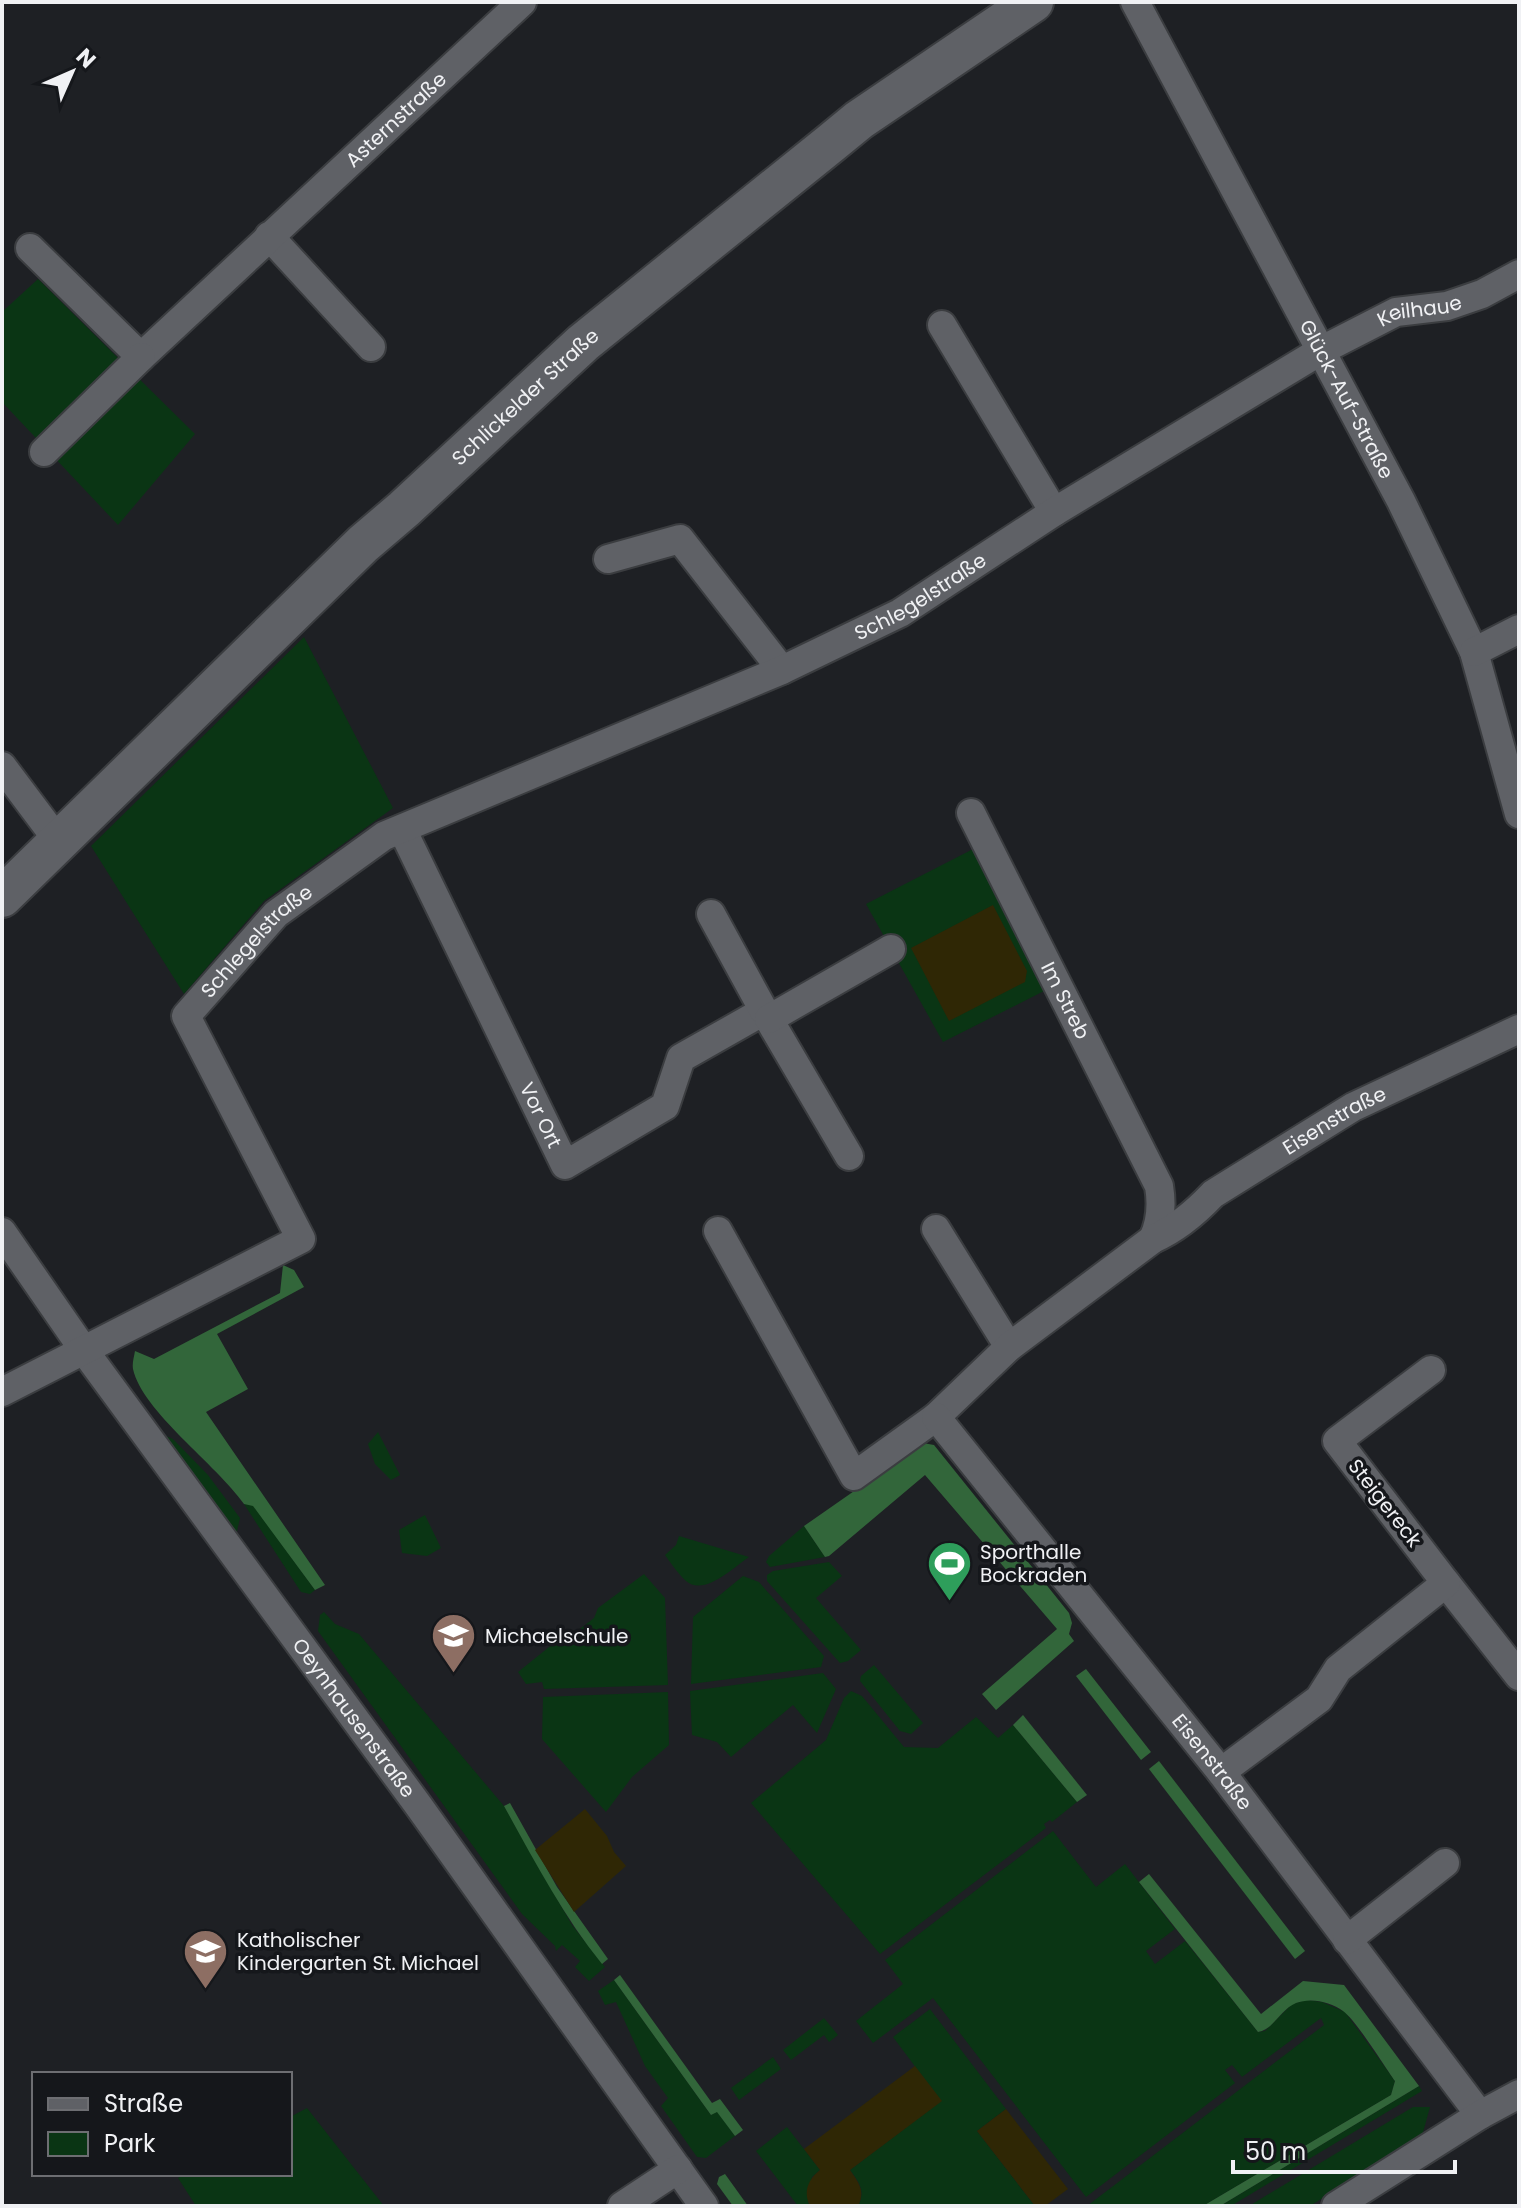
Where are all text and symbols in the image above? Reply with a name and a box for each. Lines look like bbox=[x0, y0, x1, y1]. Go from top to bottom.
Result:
north arrow bbox=[32, 32, 112, 112]
text: N bbox=[69, 41, 103, 75]
street label: Asternstraße bbox=[339, 65, 453, 174]
street label: Keilhaue bbox=[1372, 288, 1465, 333]
street label: Glück-Auf-Straße bbox=[1293, 315, 1401, 484]
street label: Schlickelder Straße bbox=[446, 322, 605, 472]
street label: Schlegelstraße bbox=[850, 546, 992, 647]
street label: Schlegelstraße bbox=[194, 878, 318, 1004]
street label: Im Streb bbox=[1034, 957, 1097, 1044]
street label: Vor Ort bbox=[513, 1078, 569, 1153]
street label: Eisenstraße bbox=[1277, 1079, 1391, 1161]
street label: Steigereck bbox=[1342, 1453, 1429, 1553]
place label: Sporthalle Bockraden bbox=[980, 1538, 1087, 1589]
sports icon: Sporthalle Bockraden bbox=[925, 1540, 973, 1603]
school or university icon: Michaelschule bbox=[430, 1612, 478, 1675]
place label: Michaelschule bbox=[485, 1622, 628, 1650]
street label: Oeynhausenstraße bbox=[286, 1632, 422, 1803]
street label: Eisenstraße bbox=[1166, 1708, 1259, 1816]
place label: Katholischer Kindergarten St. Michael bbox=[237, 1926, 479, 1977]
school or university icon: Katholischer Kindergarten St. Michael bbox=[182, 1928, 230, 1991]
legend bbox=[32, 2072, 292, 2176]
text: Straße bbox=[104, 2087, 183, 2120]
scale bar bbox=[1233, 2124, 1455, 2174]
text: Park bbox=[104, 2127, 156, 2160]
text: 50 m bbox=[1245, 2135, 1306, 2168]

